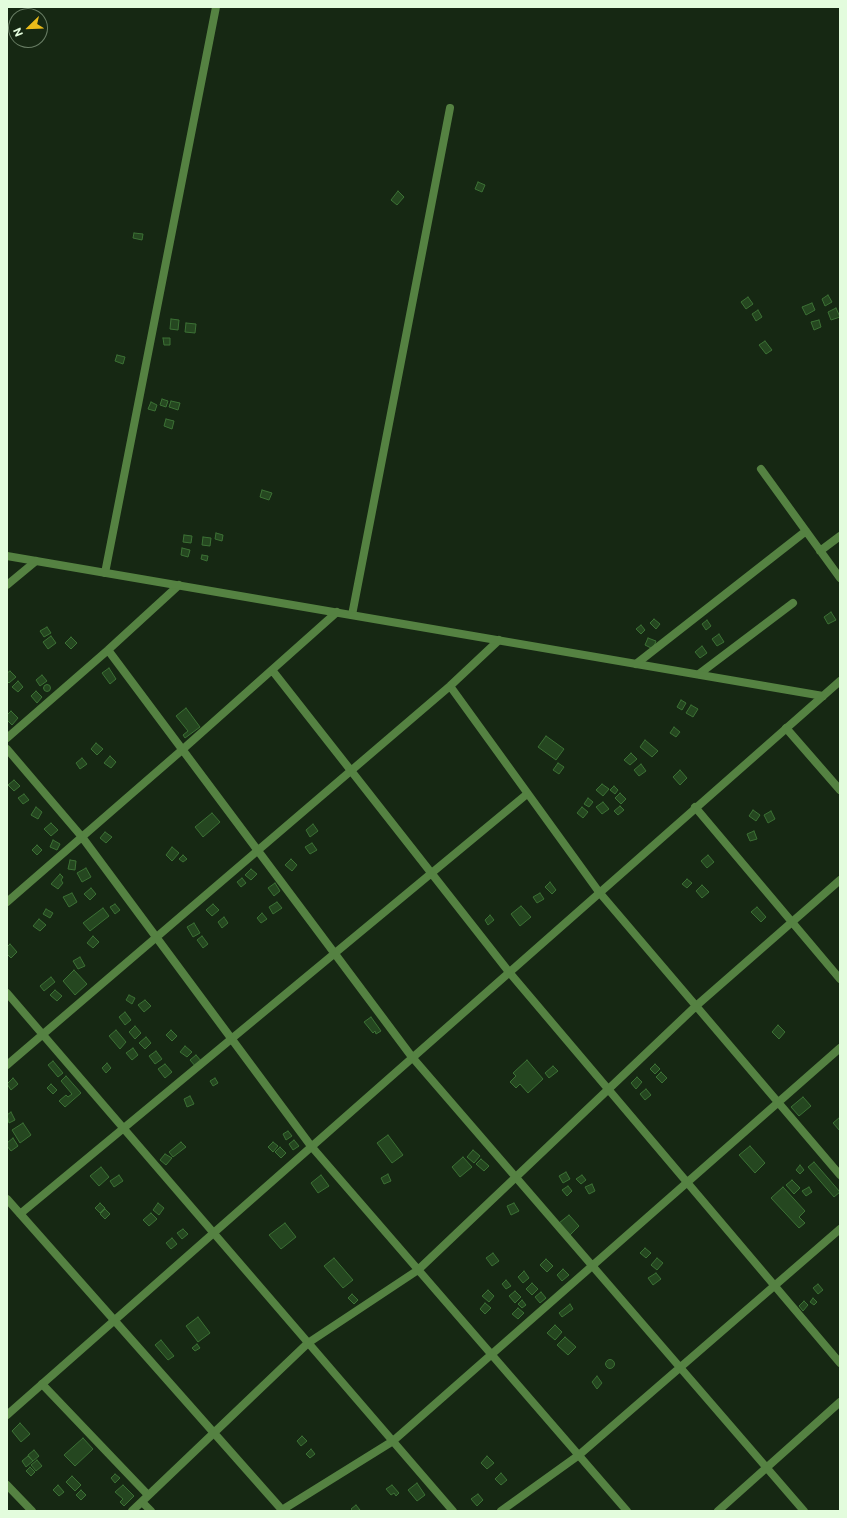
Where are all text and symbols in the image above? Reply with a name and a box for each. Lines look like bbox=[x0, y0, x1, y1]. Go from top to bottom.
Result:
north arrow bbox=[8, 8, 48, 48]
text: N bbox=[10, 26, 25, 39]

